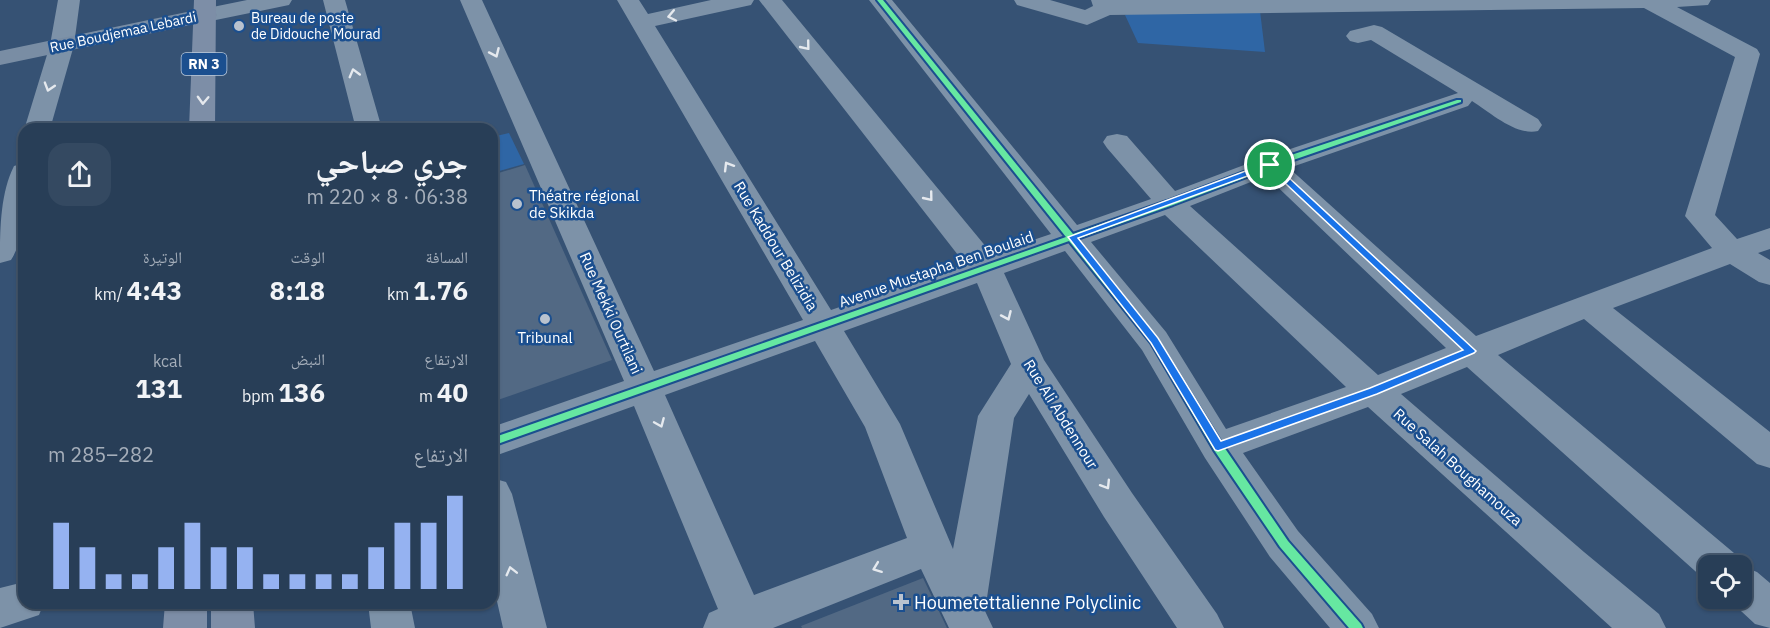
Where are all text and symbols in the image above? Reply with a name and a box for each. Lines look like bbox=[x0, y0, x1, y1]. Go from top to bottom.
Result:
street label: Rue Boudjemaa Lebardi bbox=[48, 8, 198, 56]
one-way arrow bbox=[667, 8, 677, 21]
place label: Bureau de poste de Didouche Mourad bbox=[251, 9, 381, 43]
marker: Bureau de poste de Didouche Mourad bbox=[232, 19, 246, 33]
one-way arrow bbox=[799, 39, 810, 50]
one-way arrow bbox=[487, 47, 499, 58]
road number: RN 3 bbox=[182, 53, 226, 75]
one-way arrow bbox=[348, 68, 361, 78]
one-way arrow bbox=[44, 81, 56, 92]
one-way arrow bbox=[197, 96, 209, 105]
text: جري صباحي bbox=[315, 139, 468, 182]
pin bbox=[1244, 139, 1295, 190]
button: share bbox=[48, 143, 111, 206]
icon: arrive bbox=[1253, 148, 1286, 181]
one-way arrow bbox=[724, 162, 735, 172]
street label: Rue Kaddour Belizidia bbox=[730, 178, 822, 314]
text: 06:38 · 8 × 220 m bbox=[307, 183, 468, 210]
place label: Théatre régional de Skikda bbox=[529, 186, 639, 222]
one-way arrow bbox=[921, 190, 932, 201]
marker: Théatre régional de Skikda bbox=[510, 197, 524, 211]
street label: Avenue Mustapha Ben Boulaid bbox=[836, 227, 1036, 311]
text: الوتيرة bbox=[143, 247, 182, 267]
text: الوقت bbox=[291, 247, 325, 267]
text: المسافة bbox=[426, 247, 468, 267]
street label: Rue Mekki Ourtilani bbox=[576, 249, 646, 377]
text: 4:43 bbox=[127, 273, 182, 307]
text: 8:18 bbox=[270, 273, 325, 307]
text: 1.76 bbox=[413, 273, 468, 307]
text: /km bbox=[94, 284, 127, 304]
text: km bbox=[387, 284, 413, 304]
one-way arrow bbox=[1000, 310, 1012, 321]
marker: Tribunal bbox=[538, 312, 552, 326]
place label: Tribunal bbox=[518, 328, 573, 347]
text: النبض bbox=[291, 349, 325, 369]
text: الارتفاع bbox=[424, 349, 468, 369]
text: kcal bbox=[153, 351, 182, 371]
street label: Rue Ali Abdennour bbox=[1020, 356, 1103, 473]
text: 131 bbox=[135, 371, 182, 405]
text: 136 bbox=[278, 375, 325, 409]
text: 40 bbox=[437, 375, 468, 409]
text: bpm bbox=[242, 386, 278, 406]
text: m bbox=[419, 386, 437, 406]
street label: Rue Salah Boughamouza bbox=[1390, 404, 1526, 530]
one-way arrow bbox=[653, 417, 665, 428]
text: 282–285 m bbox=[48, 441, 154, 468]
text: الارتفاع bbox=[413, 441, 468, 468]
one-way arrow bbox=[1098, 479, 1110, 489]
map controls bbox=[1698, 555, 1752, 609]
button: locate bbox=[1698, 555, 1752, 609]
one-way arrow bbox=[872, 561, 882, 574]
one-way arrow bbox=[505, 566, 518, 576]
place label: Houmetettalienne Polyclinic bbox=[914, 591, 1141, 614]
marker: Houmetettalienne Polyclinic bbox=[892, 593, 910, 611]

